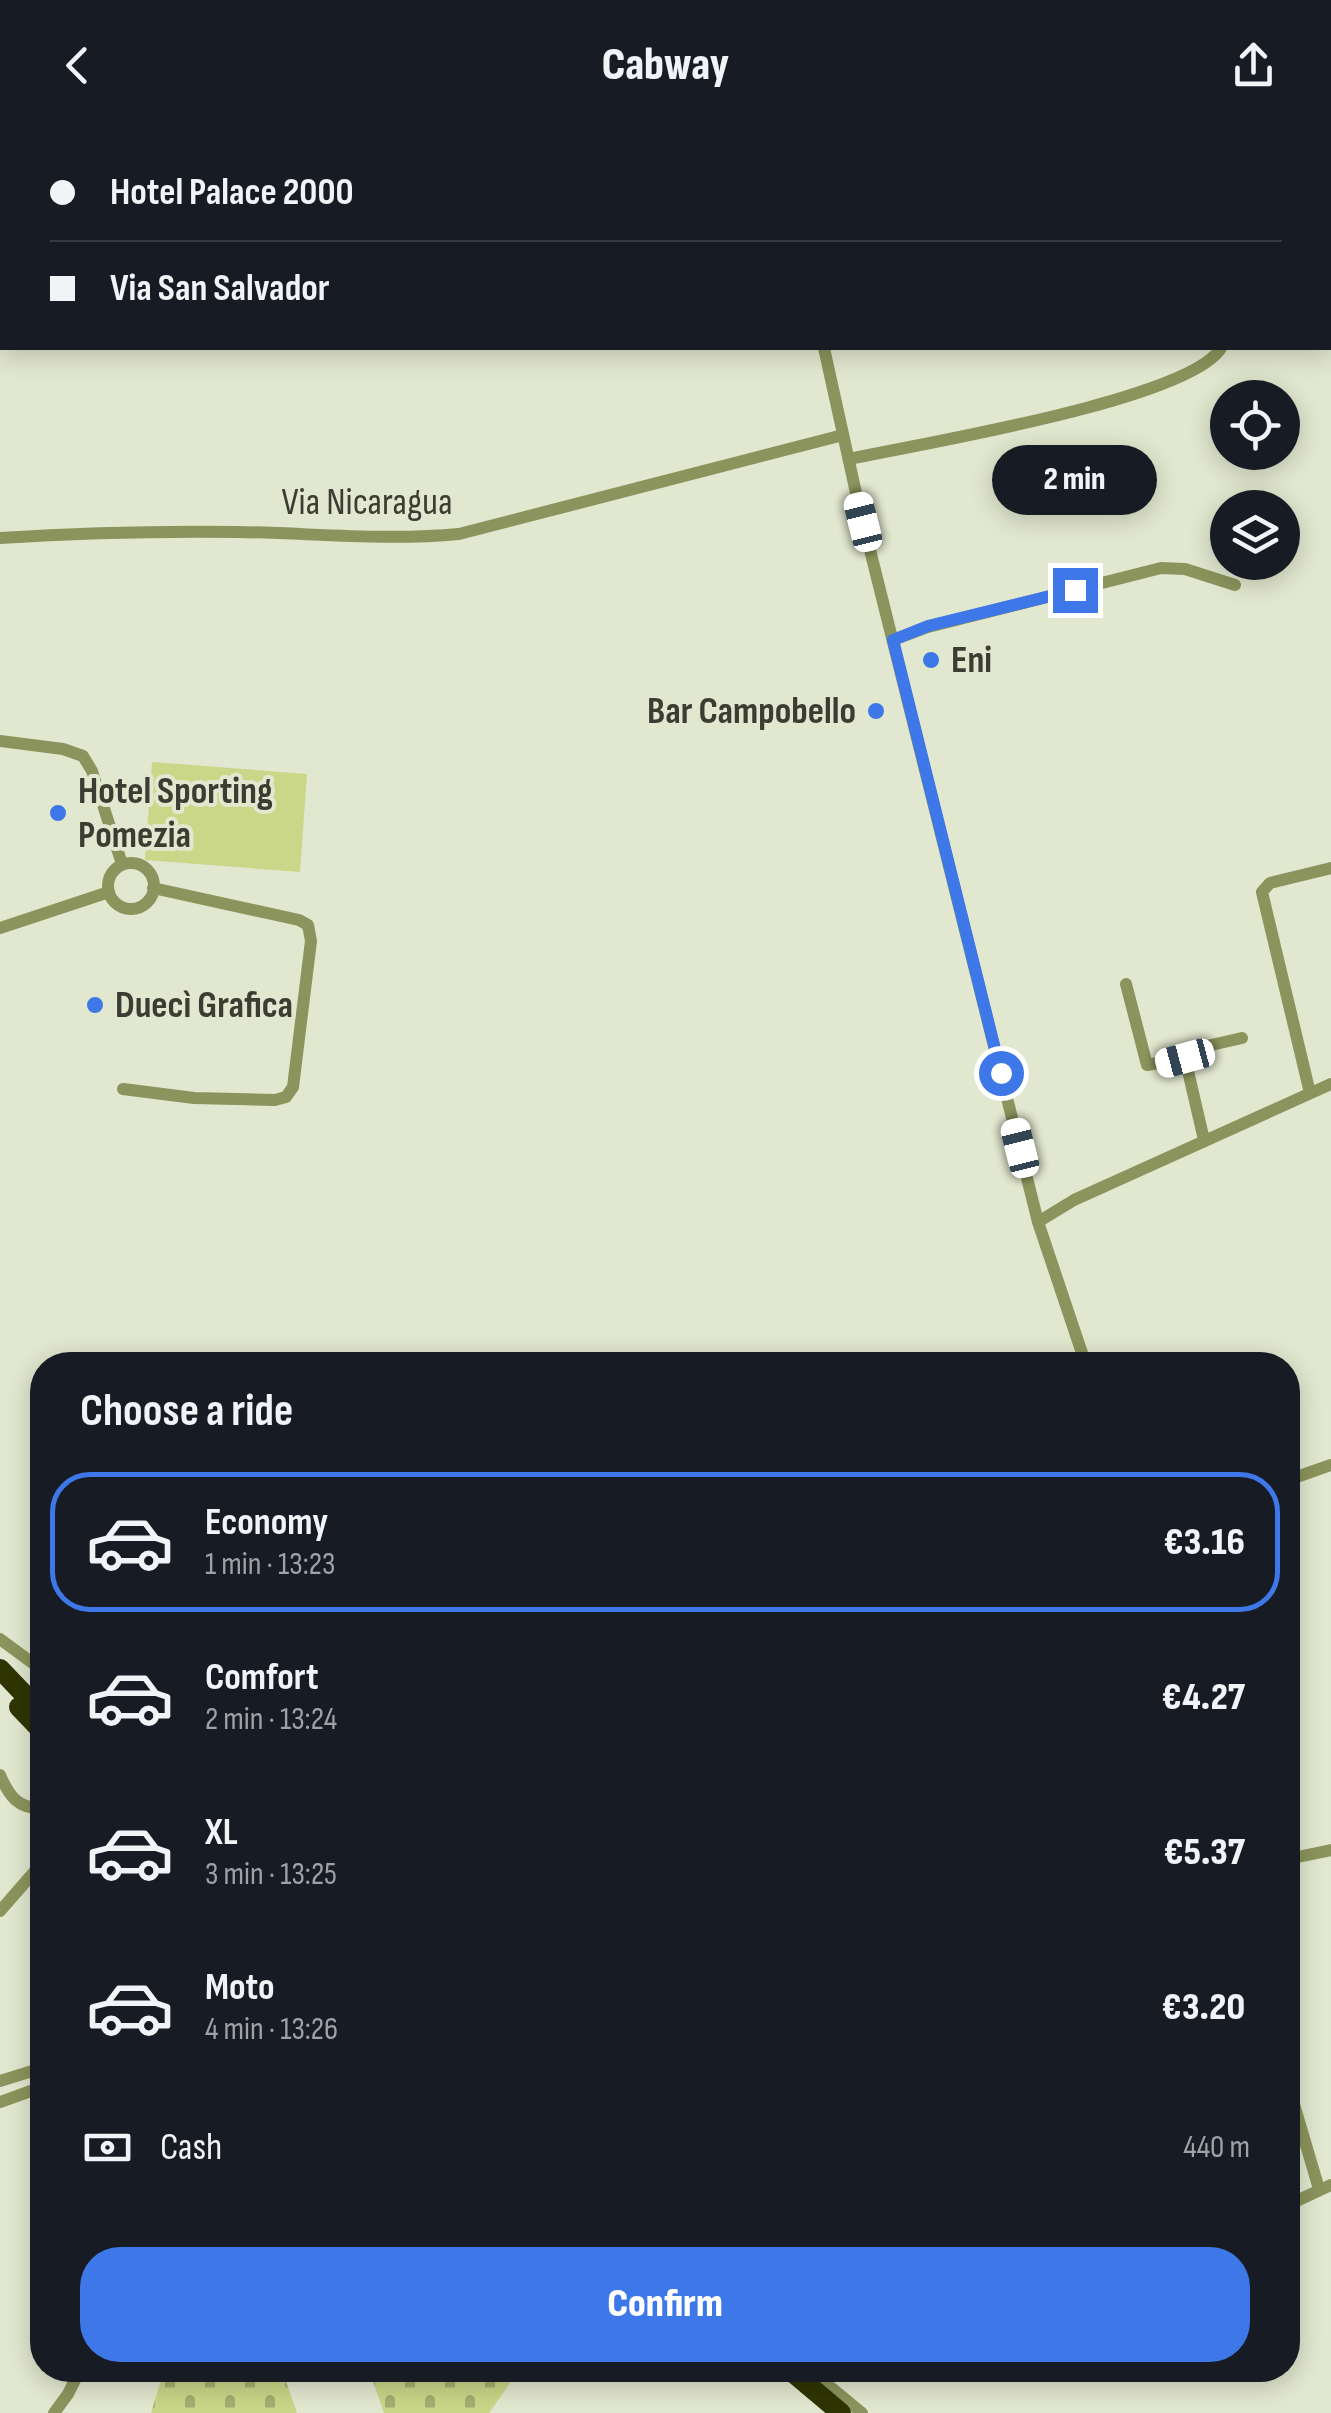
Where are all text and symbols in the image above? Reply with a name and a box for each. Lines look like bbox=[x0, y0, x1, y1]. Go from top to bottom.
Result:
icon: back bbox=[50, 38, 105, 93]
text: Cabway bbox=[602, 38, 729, 93]
icon: share bbox=[1226, 38, 1281, 93]
text: Hotel Palace 2000 bbox=[110, 170, 354, 215]
text: Via San Salvador bbox=[110, 266, 330, 311]
map controls bbox=[1210, 380, 1300, 580]
button: locate bbox=[1210, 380, 1300, 470]
callout: 2 min bbox=[992, 445, 1158, 515]
text: 2 min bbox=[1043, 460, 1106, 499]
street label: Via Nicaragua bbox=[281, 480, 453, 525]
car bbox=[841, 489, 885, 555]
button: layers bbox=[1210, 490, 1300, 580]
route end bbox=[1053, 568, 1098, 613]
place label: Eni bbox=[951, 638, 992, 683]
marker: Eni bbox=[920, 649, 942, 671]
place label: Bar Campobello bbox=[647, 689, 856, 734]
marker: Bar Campobello bbox=[865, 700, 887, 722]
place label: Hotel Sporting Pomezia bbox=[78, 769, 273, 858]
marker: Hotel Sporting Pomezia bbox=[47, 802, 69, 824]
place label: Duecì Grafica bbox=[115, 983, 293, 1028]
marker: Duecì Grafica bbox=[84, 994, 106, 1016]
car bbox=[1152, 1036, 1218, 1080]
route start bbox=[979, 1051, 1024, 1096]
car bbox=[998, 1115, 1042, 1181]
text: Choose a ride bbox=[80, 1384, 293, 1439]
icon: car bbox=[85, 1497, 175, 1587]
text: Economy bbox=[205, 1500, 328, 1545]
text: €3.16 bbox=[1164, 1520, 1245, 1565]
text: 1 min · 13:23 bbox=[205, 1545, 335, 1584]
icon: car bbox=[85, 1652, 175, 1742]
text: Comfort bbox=[205, 1655, 319, 1700]
text: €4.27 bbox=[1162, 1675, 1245, 1720]
text: 2 min · 13:24 bbox=[205, 1700, 337, 1739]
icon: car bbox=[85, 1807, 175, 1897]
text: XL bbox=[205, 1810, 238, 1855]
text: €5.37 bbox=[1164, 1830, 1245, 1875]
text: 3 min · 13:25 bbox=[205, 1855, 337, 1894]
icon: car bbox=[85, 1962, 175, 2052]
text: Moto bbox=[205, 1965, 275, 2010]
text: €3.20 bbox=[1162, 1985, 1245, 2030]
text: 4 min · 13:26 bbox=[205, 2010, 338, 2049]
icon: cash bbox=[80, 2120, 135, 2175]
text: Cash bbox=[160, 2125, 222, 2170]
text: 440 m bbox=[1183, 2128, 1250, 2167]
button: Confirm bbox=[80, 2247, 1250, 2362]

